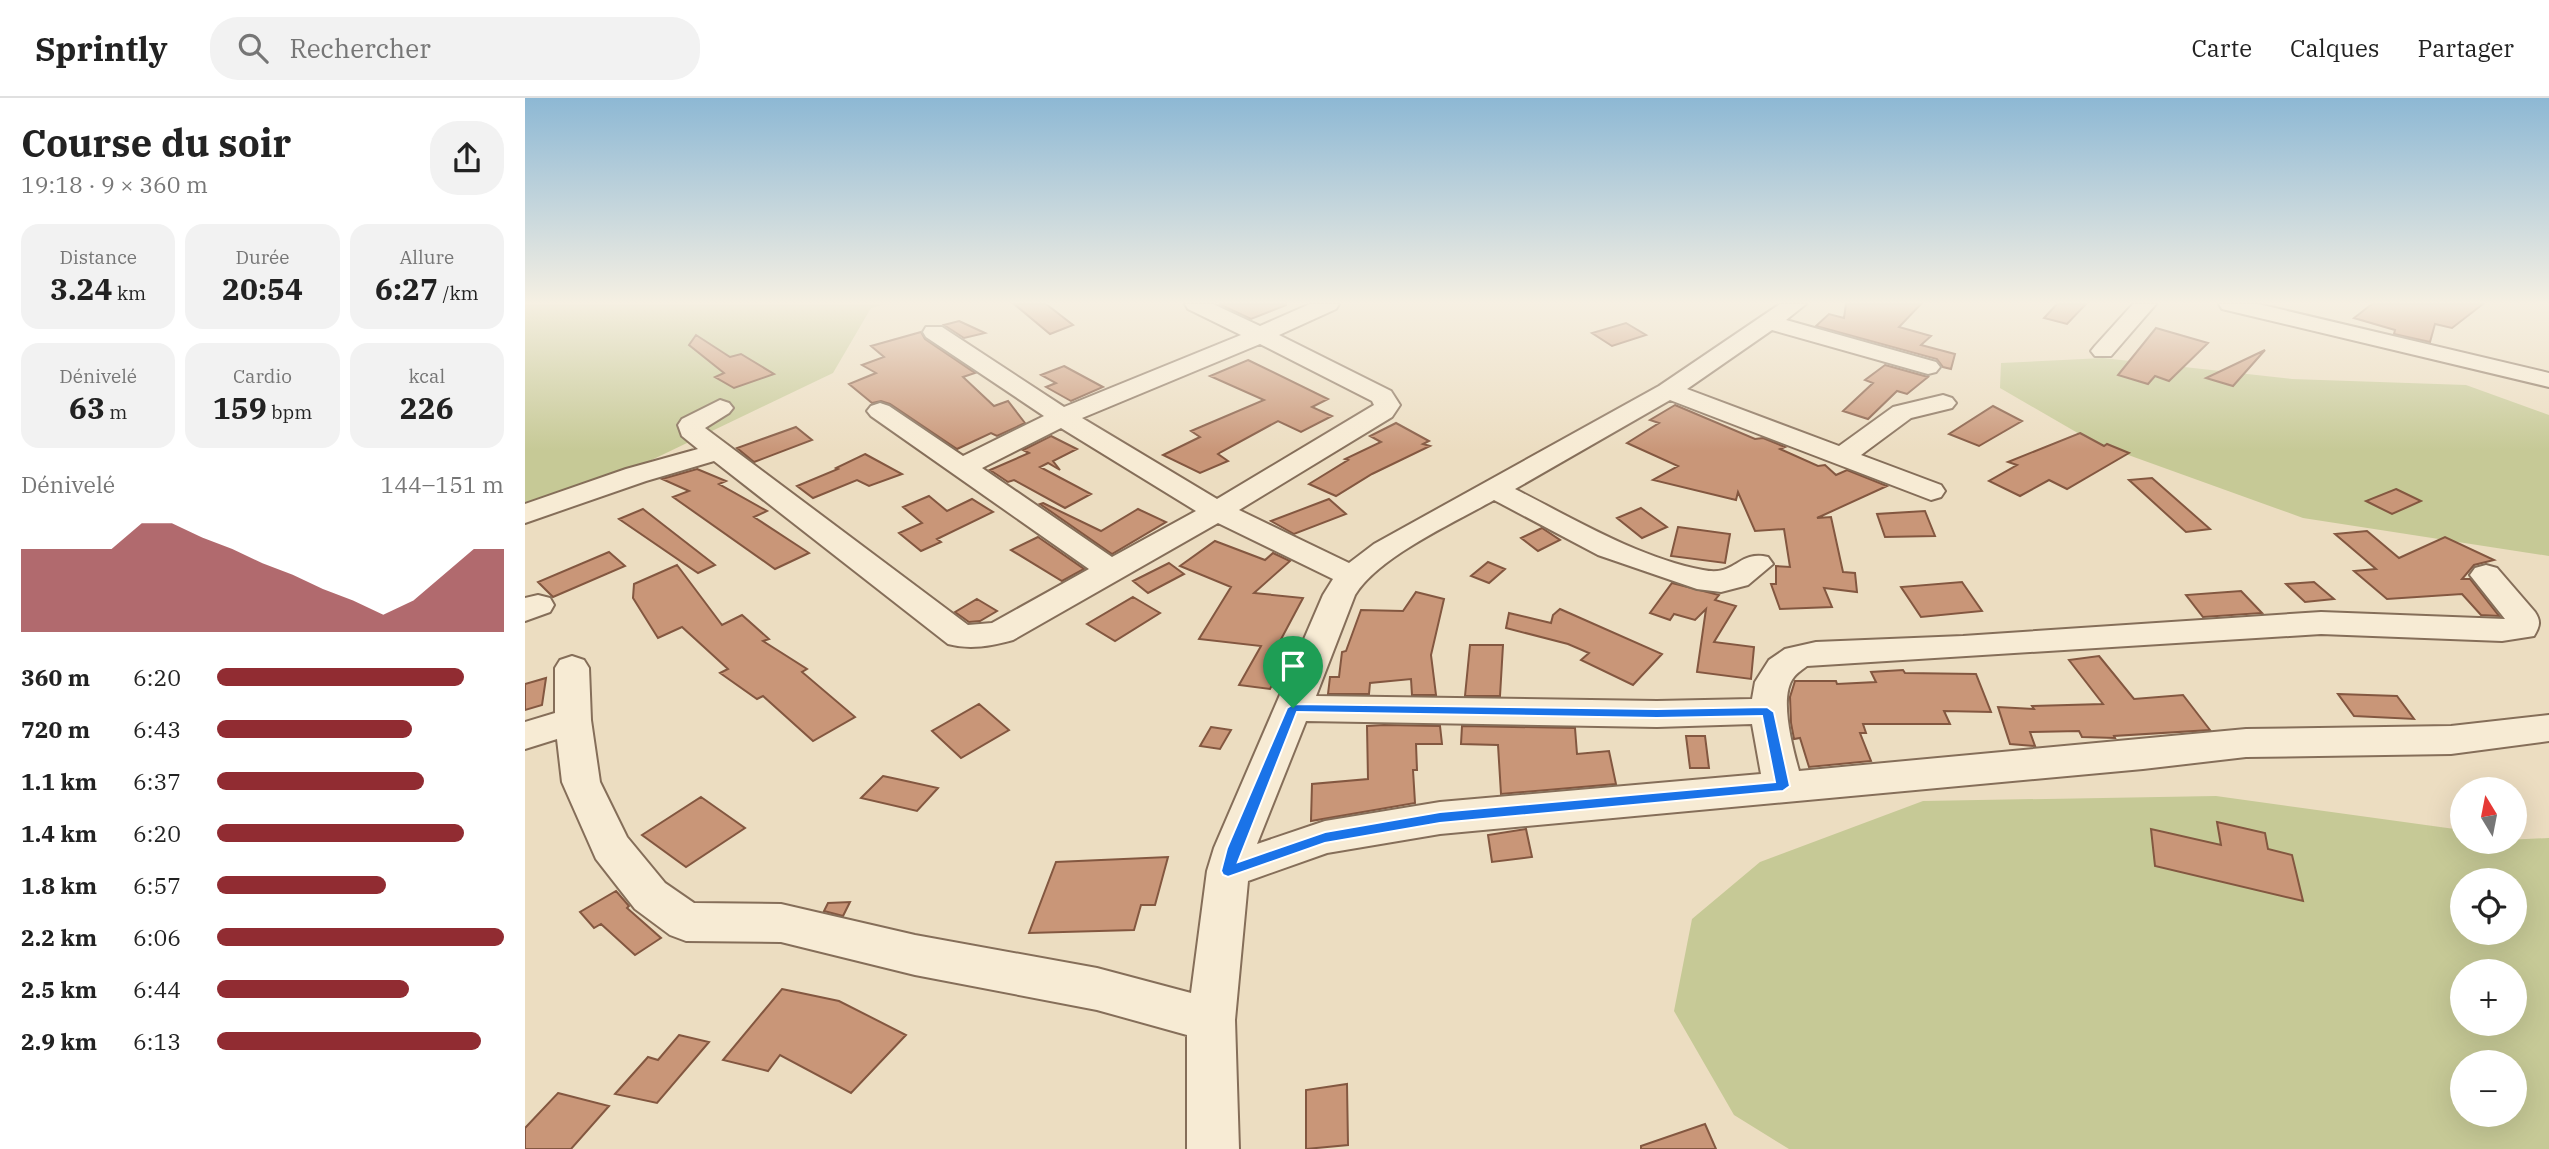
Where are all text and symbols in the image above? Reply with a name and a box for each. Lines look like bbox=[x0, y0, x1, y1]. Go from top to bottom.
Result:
search box bbox=[210, 17, 700, 80]
text: Sprintly bbox=[35, 27, 168, 70]
icon: search bbox=[234, 29, 272, 67]
text: Rechercher bbox=[290, 31, 431, 65]
text: Carte bbox=[2191, 32, 2252, 64]
text: Calques bbox=[2290, 32, 2380, 64]
text: Partager bbox=[2418, 32, 2514, 64]
text: Course du soir bbox=[21, 118, 291, 167]
button: share bbox=[430, 121, 504, 195]
text: 19:18 · 9 × 360 m bbox=[21, 169, 208, 199]
text: Distance bbox=[59, 245, 137, 269]
text: Durée bbox=[236, 245, 289, 269]
text: Allure bbox=[400, 245, 454, 269]
text: 3.24 bbox=[50, 269, 113, 308]
text: 20:54 bbox=[222, 269, 303, 308]
text: 6:27 bbox=[375, 269, 438, 308]
text: km bbox=[113, 281, 146, 305]
text: /km bbox=[438, 281, 479, 305]
text: Dénivelé bbox=[59, 364, 137, 388]
text: Cardio bbox=[233, 364, 292, 388]
text: kcal bbox=[409, 364, 445, 388]
text: 63 bbox=[69, 388, 105, 427]
text: 159 bbox=[213, 388, 267, 427]
text: 226 bbox=[400, 388, 454, 427]
text: m bbox=[105, 400, 127, 424]
text: bpm bbox=[267, 400, 312, 424]
text: Dénivelé bbox=[21, 469, 115, 499]
text: 144–151 m bbox=[380, 469, 504, 499]
pin bbox=[1263, 636, 1323, 708]
icon: arrive bbox=[1274, 647, 1312, 685]
text: 360 m bbox=[21, 662, 90, 692]
text: 6:20 bbox=[133, 662, 181, 692]
text: 720 m bbox=[21, 714, 90, 744]
text: 6:43 bbox=[133, 714, 181, 744]
text: 1.1 km bbox=[21, 766, 97, 796]
text: 6:37 bbox=[133, 766, 181, 796]
north arrow bbox=[2450, 777, 2527, 854]
map controls bbox=[2450, 777, 2527, 1127]
text: 1.4 km bbox=[21, 818, 97, 848]
text: 6:20 bbox=[133, 818, 181, 848]
button: locate bbox=[2450, 868, 2527, 945]
text: 1.8 km bbox=[21, 870, 97, 900]
text: 6:57 bbox=[133, 870, 181, 900]
text: 2.2 km bbox=[21, 922, 97, 952]
text: 6:06 bbox=[133, 922, 181, 952]
button: + bbox=[2450, 959, 2527, 1036]
text: 2.5 km bbox=[21, 974, 97, 1004]
text: 6:44 bbox=[133, 974, 181, 1004]
text: 2.9 km bbox=[21, 1026, 97, 1056]
text: 6:13 bbox=[133, 1026, 181, 1056]
button: − bbox=[2450, 1050, 2527, 1127]

